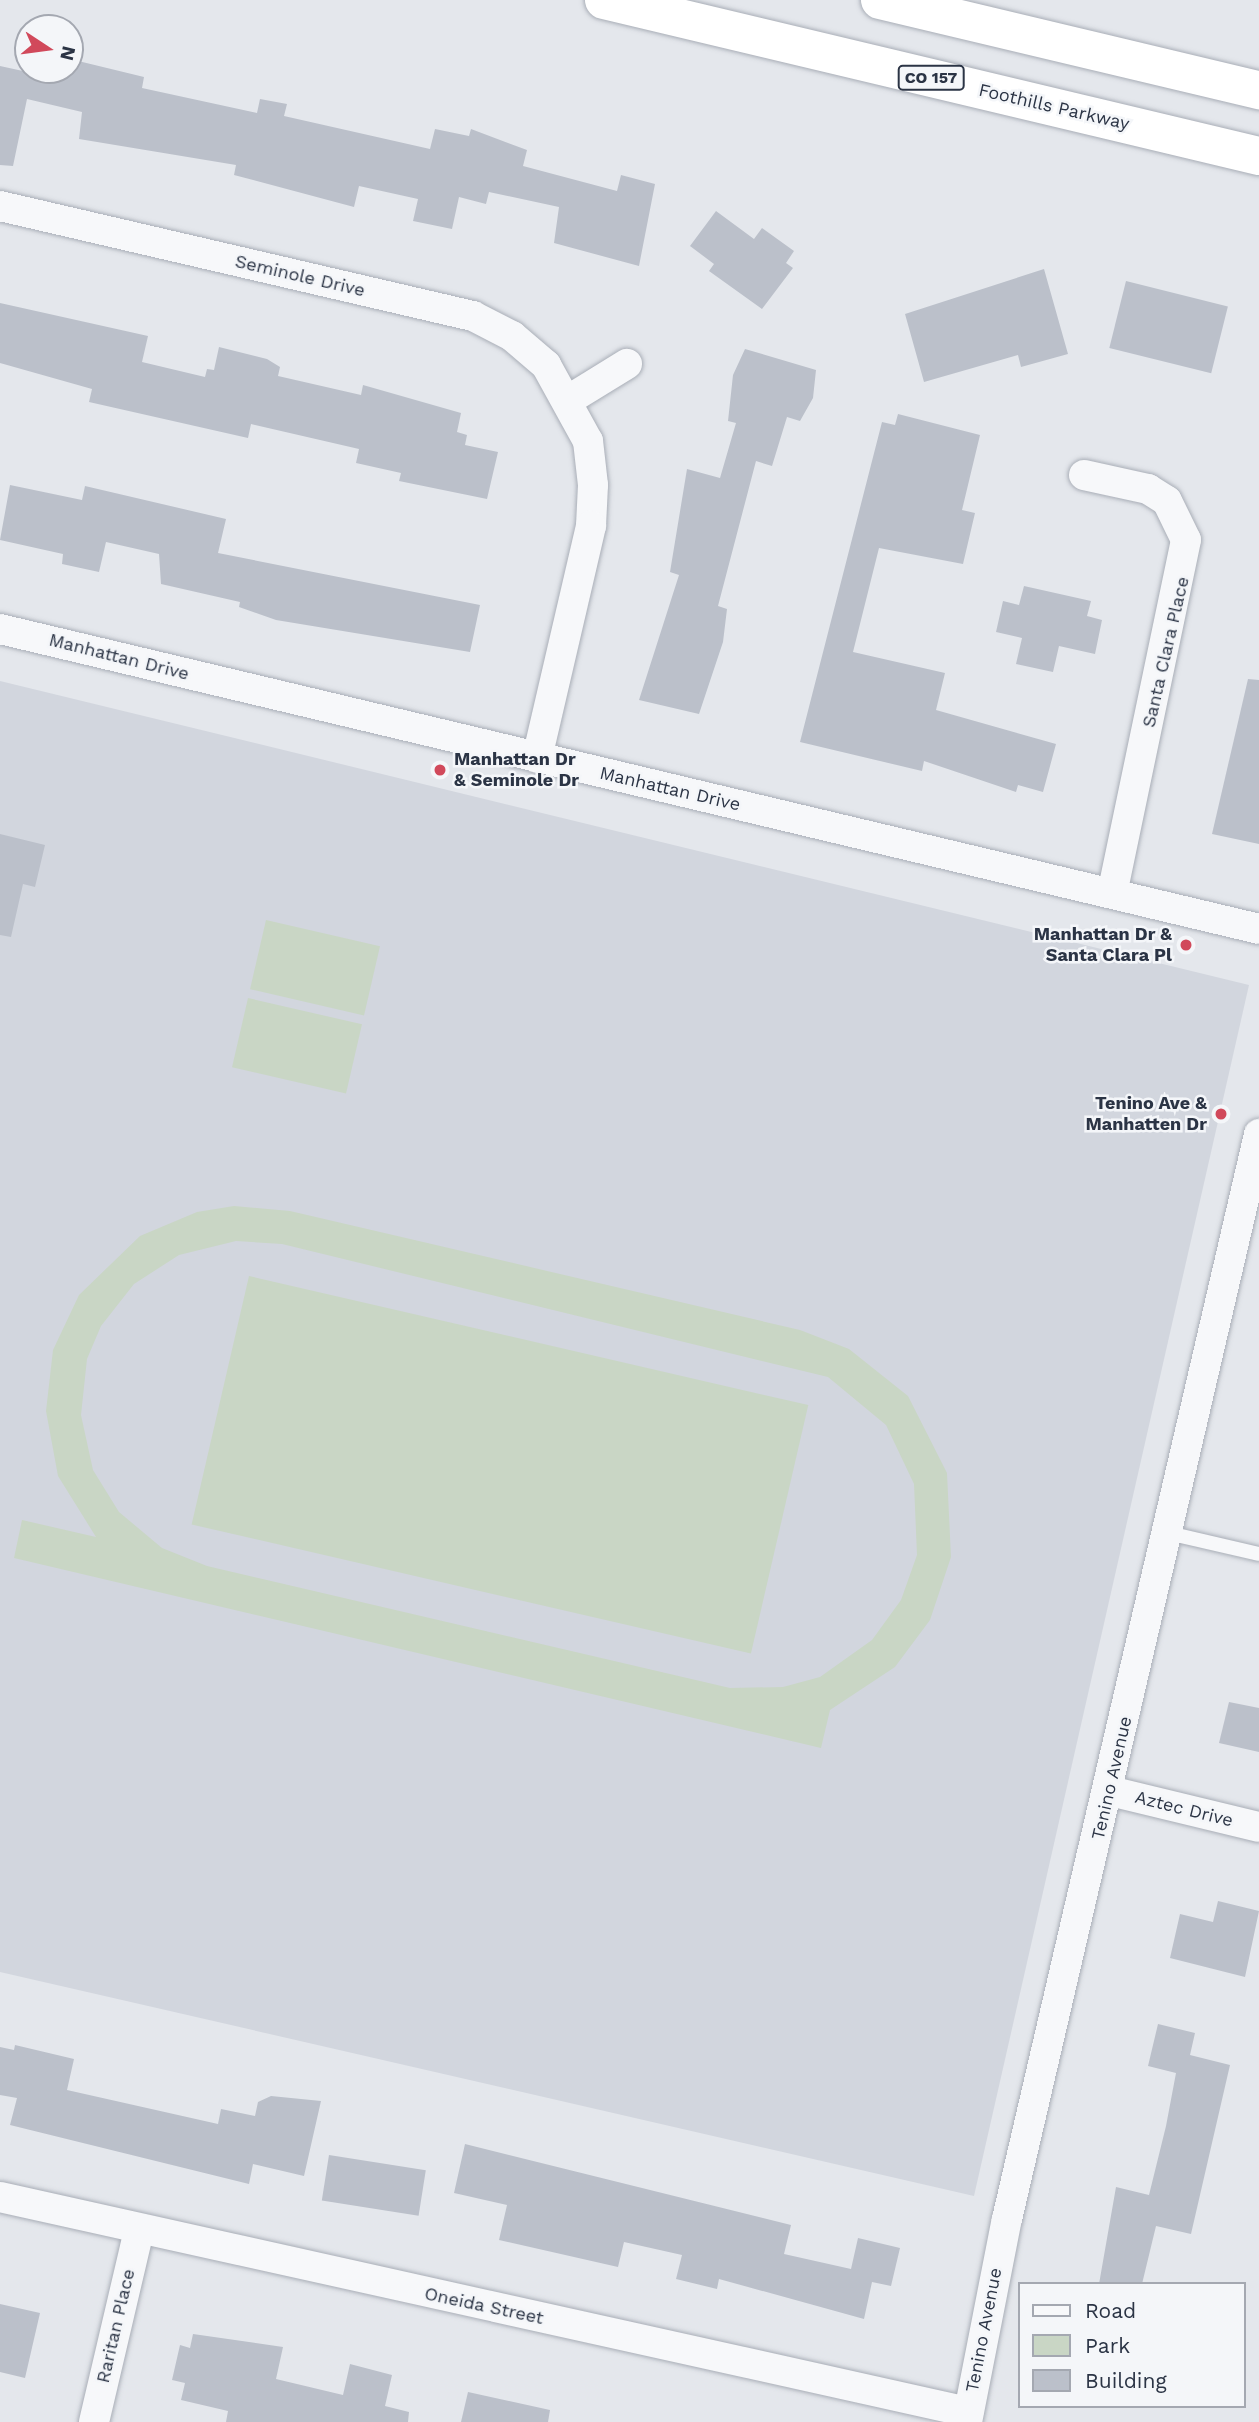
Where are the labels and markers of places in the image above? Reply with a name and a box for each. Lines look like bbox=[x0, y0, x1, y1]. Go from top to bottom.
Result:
place label: Manhattan Dr & Seminole Dr bbox=[454, 749, 579, 792]
marker: Manhattan Dr & Seminole Dr bbox=[432, 762, 448, 778]
place label: Manhattan Dr & Santa Clara Pl bbox=[1034, 924, 1172, 967]
marker: Manhattan Dr & Santa Clara Pl bbox=[1178, 937, 1194, 953]
place label: Tenino Ave & Manhatten Dr bbox=[1085, 1093, 1207, 1136]
marker: Tenino Ave & Manhatten Dr bbox=[1213, 1106, 1229, 1122]

